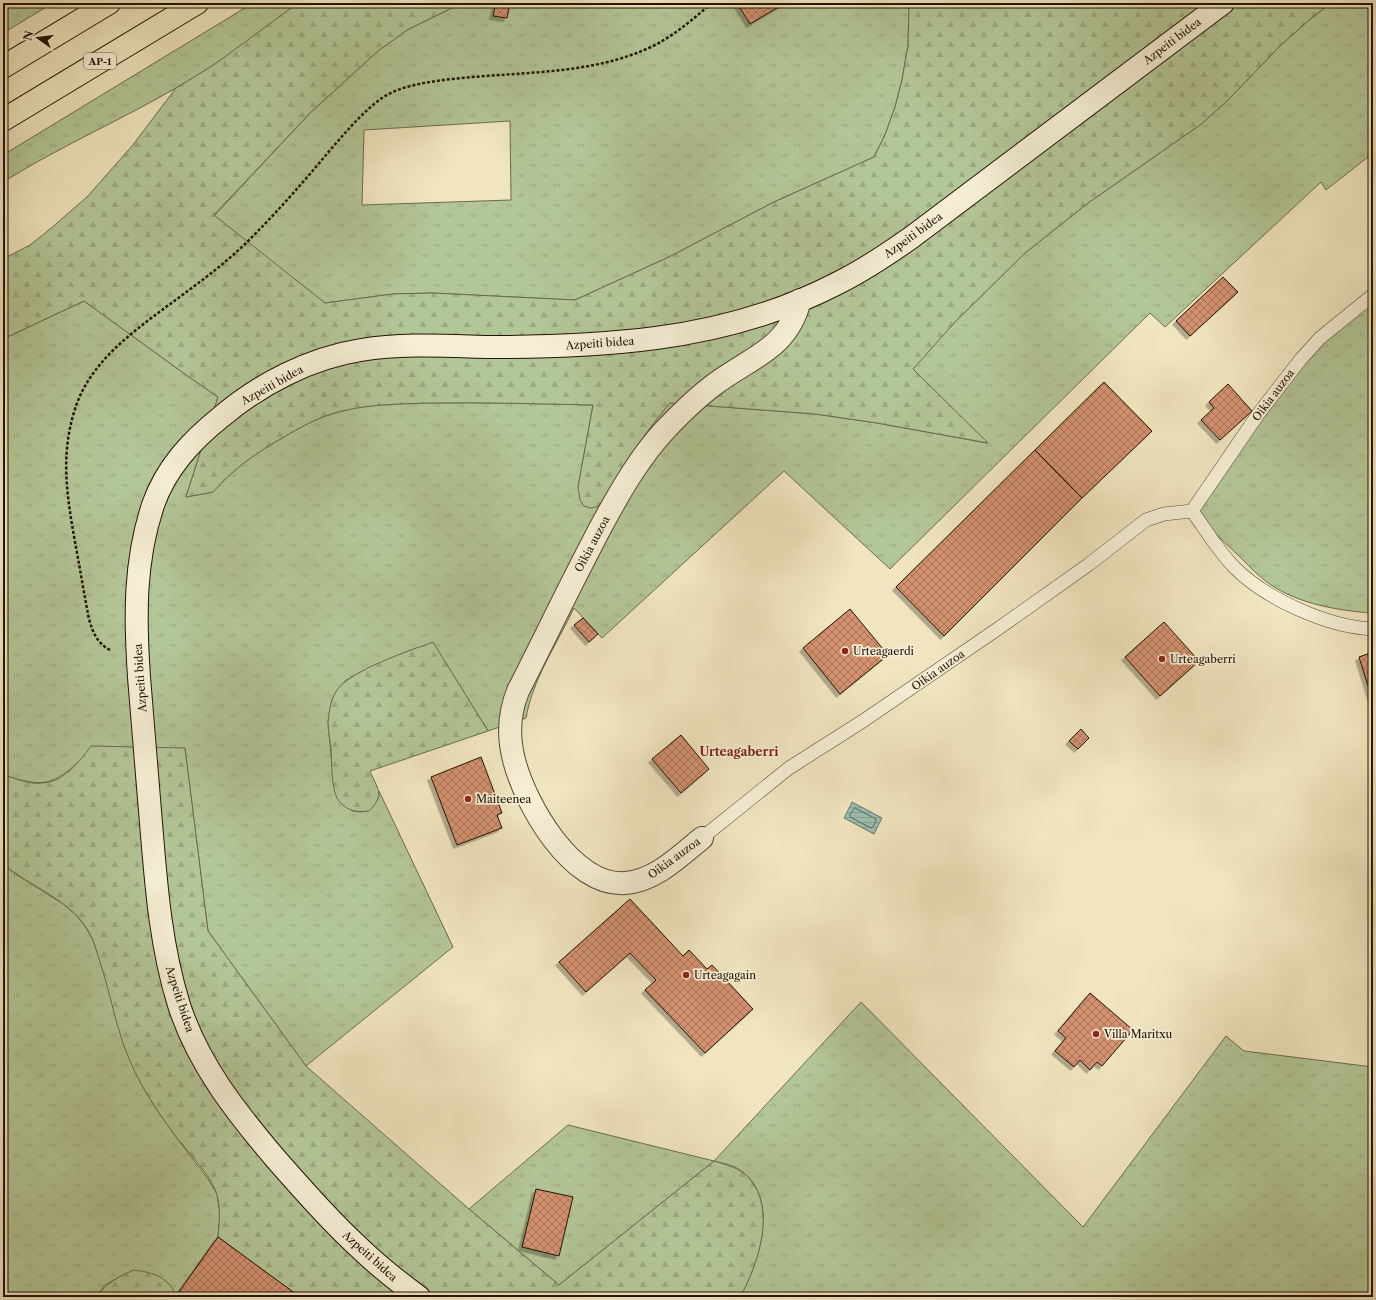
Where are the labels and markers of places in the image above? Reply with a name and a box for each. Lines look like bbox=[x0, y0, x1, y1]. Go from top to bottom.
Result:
place label: Urteagaerdi bbox=[853, 644, 915, 658]
marker: Urteagaerdi bbox=[840, 646, 850, 656]
place label: Urteagaberri bbox=[1170, 652, 1236, 666]
marker: Urteagaberri bbox=[1157, 654, 1167, 664]
place label: Maiteenea bbox=[476, 792, 531, 806]
marker: Maiteenea bbox=[463, 794, 473, 804]
place label: Urteagagain bbox=[694, 968, 756, 982]
marker: Urteagagain bbox=[681, 970, 691, 980]
place label: Villa Maritxu bbox=[1103, 1027, 1173, 1041]
marker: Villa Maritxu bbox=[1091, 1029, 1101, 1039]

